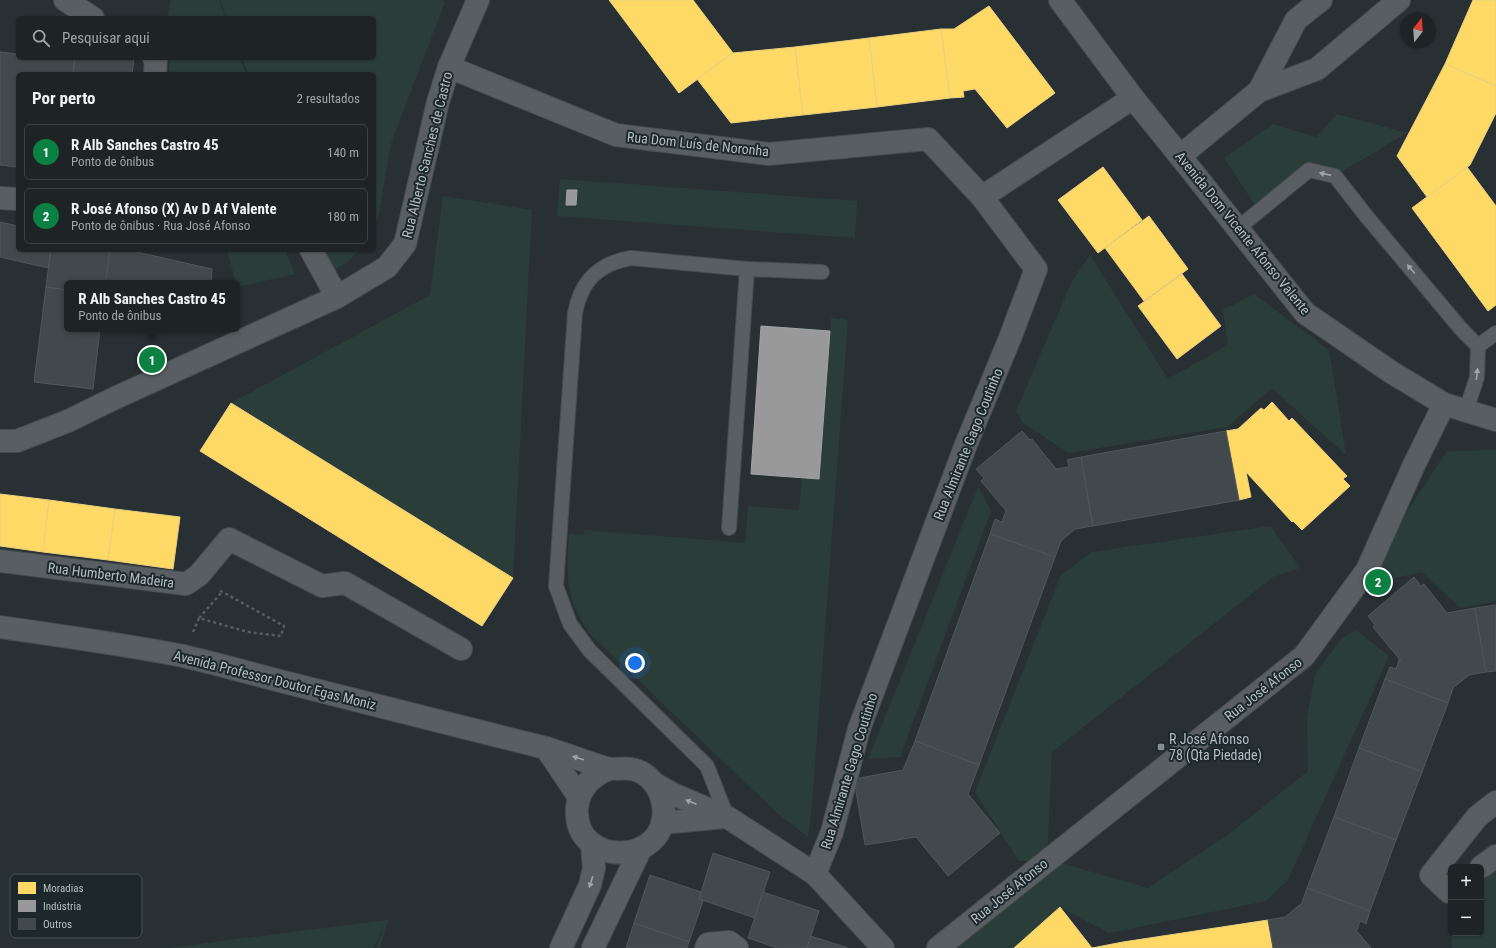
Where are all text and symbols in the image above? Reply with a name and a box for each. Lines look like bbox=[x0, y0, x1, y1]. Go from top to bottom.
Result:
north arrow bbox=[1400, 12, 1436, 48]
search box bbox=[16, 16, 376, 60]
icon: search bbox=[30, 27, 52, 49]
text: Pesquisar aqui bbox=[62, 29, 150, 47]
street label: Rua Alberto Sanches de Castro bbox=[399, 70, 455, 240]
text: Por perto bbox=[32, 88, 96, 108]
text: 2 resultados bbox=[296, 91, 360, 106]
street label: Rua Dom Luís de Noronha bbox=[626, 129, 770, 159]
text: R Alb Sanches Castro 45 bbox=[71, 136, 218, 154]
text: 1 bbox=[43, 145, 49, 160]
text: 140 m bbox=[327, 145, 359, 160]
street label: Avenida Dom Vicente Afonso Valente bbox=[1172, 148, 1314, 318]
text: Ponto de ônibus bbox=[71, 154, 154, 169]
one-way arrow bbox=[1319, 170, 1331, 176]
text: R José Afonso (X) Av D Af Valente bbox=[71, 200, 277, 218]
text: 2 bbox=[43, 209, 49, 224]
text: 180 m bbox=[327, 209, 359, 224]
text: Ponto de ônibus · Rua José Afonso bbox=[71, 218, 250, 233]
one-way arrow bbox=[1406, 264, 1415, 274]
popup bbox=[64, 280, 240, 332]
text: R Alb Sanches Castro 45 bbox=[78, 290, 226, 308]
text: Ponto de ônibus bbox=[78, 308, 161, 323]
pin: 1 bbox=[139, 345, 165, 375]
street label: Rua Almirante Gago Coutinho bbox=[930, 366, 1006, 522]
one-way arrow bbox=[1473, 368, 1480, 380]
street label: Rua Humberto Madeira bbox=[47, 559, 175, 591]
pin: 2 bbox=[1365, 567, 1391, 597]
street label: Avenida Professor Doutor Egas Moniz bbox=[172, 647, 378, 713]
your location bbox=[625, 653, 645, 673]
street label: Rua José Afonso bbox=[1221, 654, 1305, 724]
street label: Rua Almirante Gago Coutinho bbox=[818, 691, 880, 851]
place label: R José Afonso 78 (Qta Piedade) bbox=[1169, 731, 1262, 764]
marker: R José Afonso 78 (Qta Piedade) bbox=[1156, 742, 1166, 752]
one-way arrow bbox=[571, 755, 583, 761]
one-way arrow bbox=[685, 799, 697, 805]
street label: Rua José Afonso bbox=[968, 855, 1050, 927]
map controls bbox=[1448, 864, 1484, 936]
button: + bbox=[1448, 864, 1484, 900]
legend bbox=[10, 874, 142, 938]
one-way arrow bbox=[588, 876, 594, 888]
text: Moradias bbox=[43, 882, 84, 895]
text: Indústria bbox=[43, 900, 81, 913]
button: − bbox=[1448, 900, 1484, 936]
text: Outros bbox=[43, 918, 72, 931]

